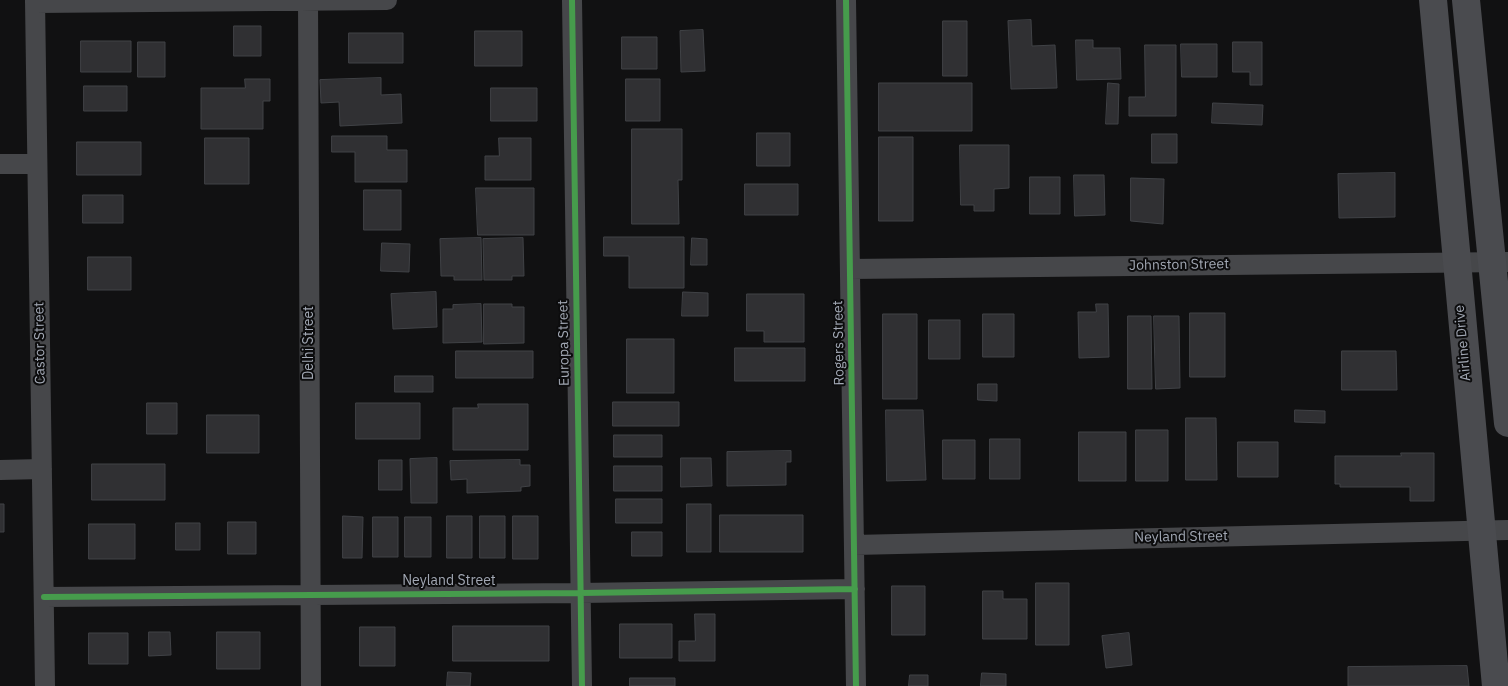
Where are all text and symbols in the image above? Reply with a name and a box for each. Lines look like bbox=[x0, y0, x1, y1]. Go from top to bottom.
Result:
street label: Johnston Street bbox=[1129, 256, 1229, 274]
street label: Europa Street bbox=[555, 300, 573, 386]
street label: Rogers Street bbox=[830, 300, 848, 386]
street label: Castor Street bbox=[31, 302, 49, 384]
street label: Airline Drive bbox=[1451, 304, 1475, 382]
street label: Delhi Street bbox=[301, 306, 317, 380]
street label: Neyland Street bbox=[1134, 528, 1228, 546]
street label: Neyland Street bbox=[402, 573, 496, 589]

